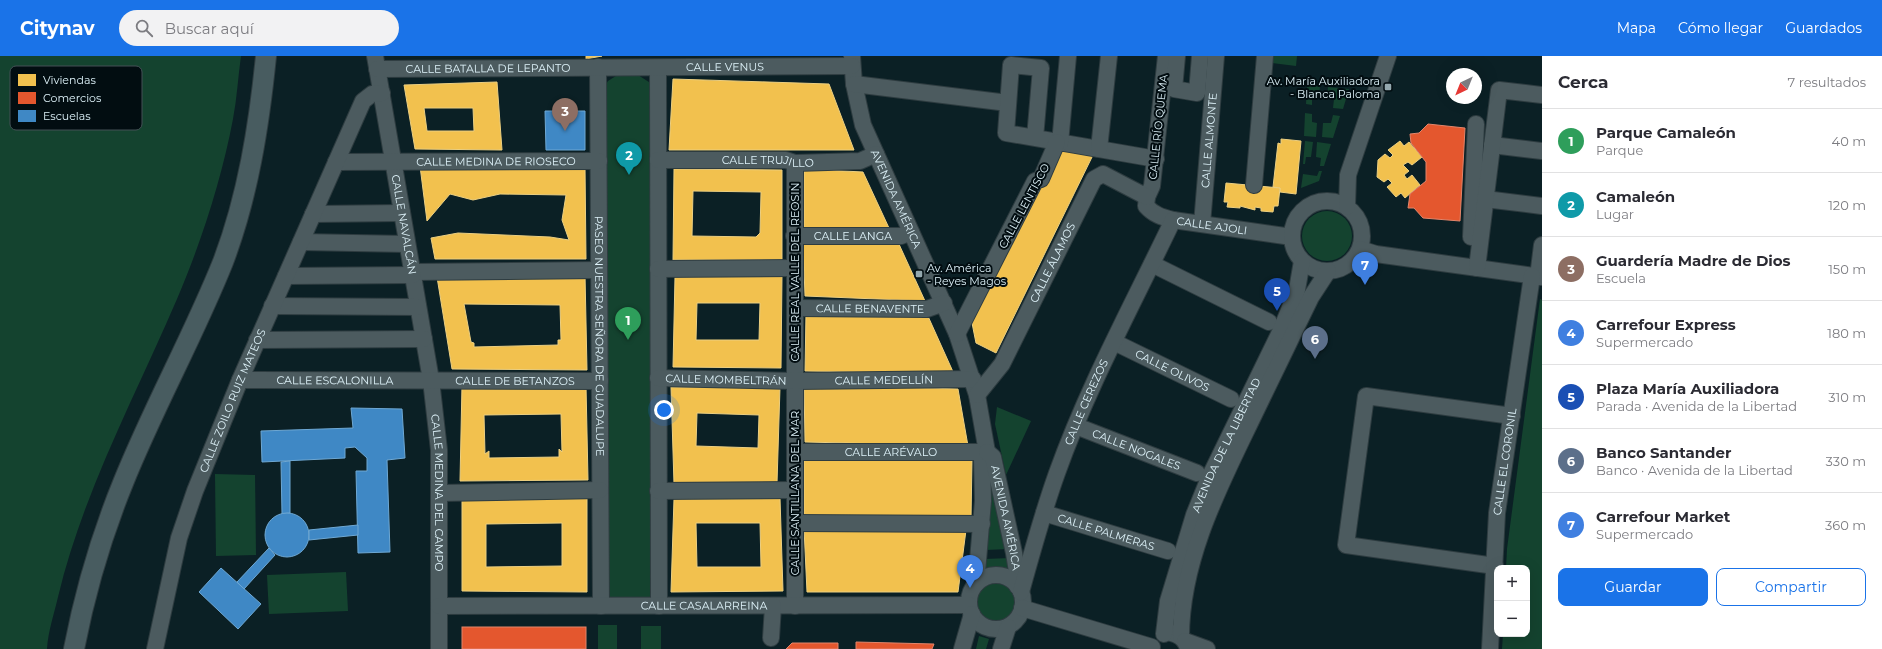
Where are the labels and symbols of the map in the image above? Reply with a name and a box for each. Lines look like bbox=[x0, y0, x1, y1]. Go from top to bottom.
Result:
street label: CALLE VENUS bbox=[686, 60, 764, 74]
street label: CALLE BATALLA DE LEPANTO bbox=[405, 61, 571, 76]
legend bbox=[10, 66, 142, 130]
north arrow bbox=[1446, 68, 1482, 104]
text: Viviendas bbox=[43, 73, 96, 87]
street label: CALLE RÍO QUEMA bbox=[1146, 74, 1171, 180]
place label: Av. María Auxiliadora - Blanca Paloma bbox=[1267, 74, 1380, 101]
marker: Av. María Auxiliadora - Blanca Paloma bbox=[1383, 82, 1393, 92]
text: Comercios bbox=[43, 91, 102, 105]
street label: CALLE ALMONTE bbox=[1198, 92, 1220, 188]
pin: 3 bbox=[552, 98, 578, 131]
text: Escuelas bbox=[43, 109, 91, 123]
pin: 2 bbox=[616, 142, 642, 175]
street label: AVENIDA AMÉRICA bbox=[868, 147, 925, 251]
street label: CALLE TRUJILLO bbox=[722, 152, 814, 170]
street label: CALLE MEDINA DE RIOSECO bbox=[416, 154, 576, 169]
street label: CALLE LENTISCO bbox=[996, 161, 1052, 251]
street label: CALLE NAVALCÁN bbox=[389, 173, 420, 276]
street label: CALLE REAL VALLE DEL REOSIN bbox=[788, 183, 802, 361]
street label: CALLE AJOLI bbox=[1175, 214, 1248, 238]
street label: PASEO NUESTRA SEÑORA DE GUADALUPE bbox=[592, 216, 607, 456]
street label: CALLE ÁLAMOS bbox=[1027, 220, 1078, 305]
street label: CALLE LANGA bbox=[814, 229, 892, 243]
pin: 7 bbox=[1352, 252, 1378, 285]
place label: Av. América - Reyes Magos bbox=[927, 261, 1007, 288]
marker: Av. América - Reyes Magos bbox=[914, 269, 924, 279]
pin: 5 bbox=[1264, 278, 1290, 311]
street label: CALLE BENAVENTE bbox=[816, 301, 924, 316]
pin: 1 bbox=[615, 307, 641, 340]
street label: CALLE ZOILO RUIZ MATEOS bbox=[196, 326, 269, 475]
pin: 6 bbox=[1302, 326, 1328, 359]
street label: CALLE OLIVOS bbox=[1133, 346, 1212, 395]
street label: CALLE CEREZOS bbox=[1061, 357, 1111, 447]
street label: CALLE MOMBELTRÁN bbox=[665, 371, 787, 388]
street label: CALLE MEDELLÍN bbox=[835, 372, 933, 388]
street label: CALLE ESCALONILLA bbox=[276, 373, 394, 387]
street label: CALLE DE BETANZOS bbox=[455, 374, 575, 388]
street label: AVENIDA DE LA LIBERTAD bbox=[1189, 375, 1264, 515]
your location bbox=[654, 400, 674, 420]
street label: CALLE EL CORONIL bbox=[1490, 407, 1519, 516]
street label: CALLE SANTILLANA DEL MAR bbox=[788, 411, 802, 575]
street label: CALLE MEDINA DEL CAMPO bbox=[428, 413, 446, 572]
street label: CALLE NOGALES bbox=[1090, 426, 1183, 473]
street label: CALLE ARÉVALO bbox=[845, 445, 937, 459]
street label: AVENIDA AMÉRICA bbox=[988, 464, 1024, 571]
street label: CALLE PALMERAS bbox=[1056, 511, 1157, 554]
pin: 4 bbox=[957, 555, 983, 588]
street label: CALLE CASALARREINA bbox=[641, 598, 767, 613]

